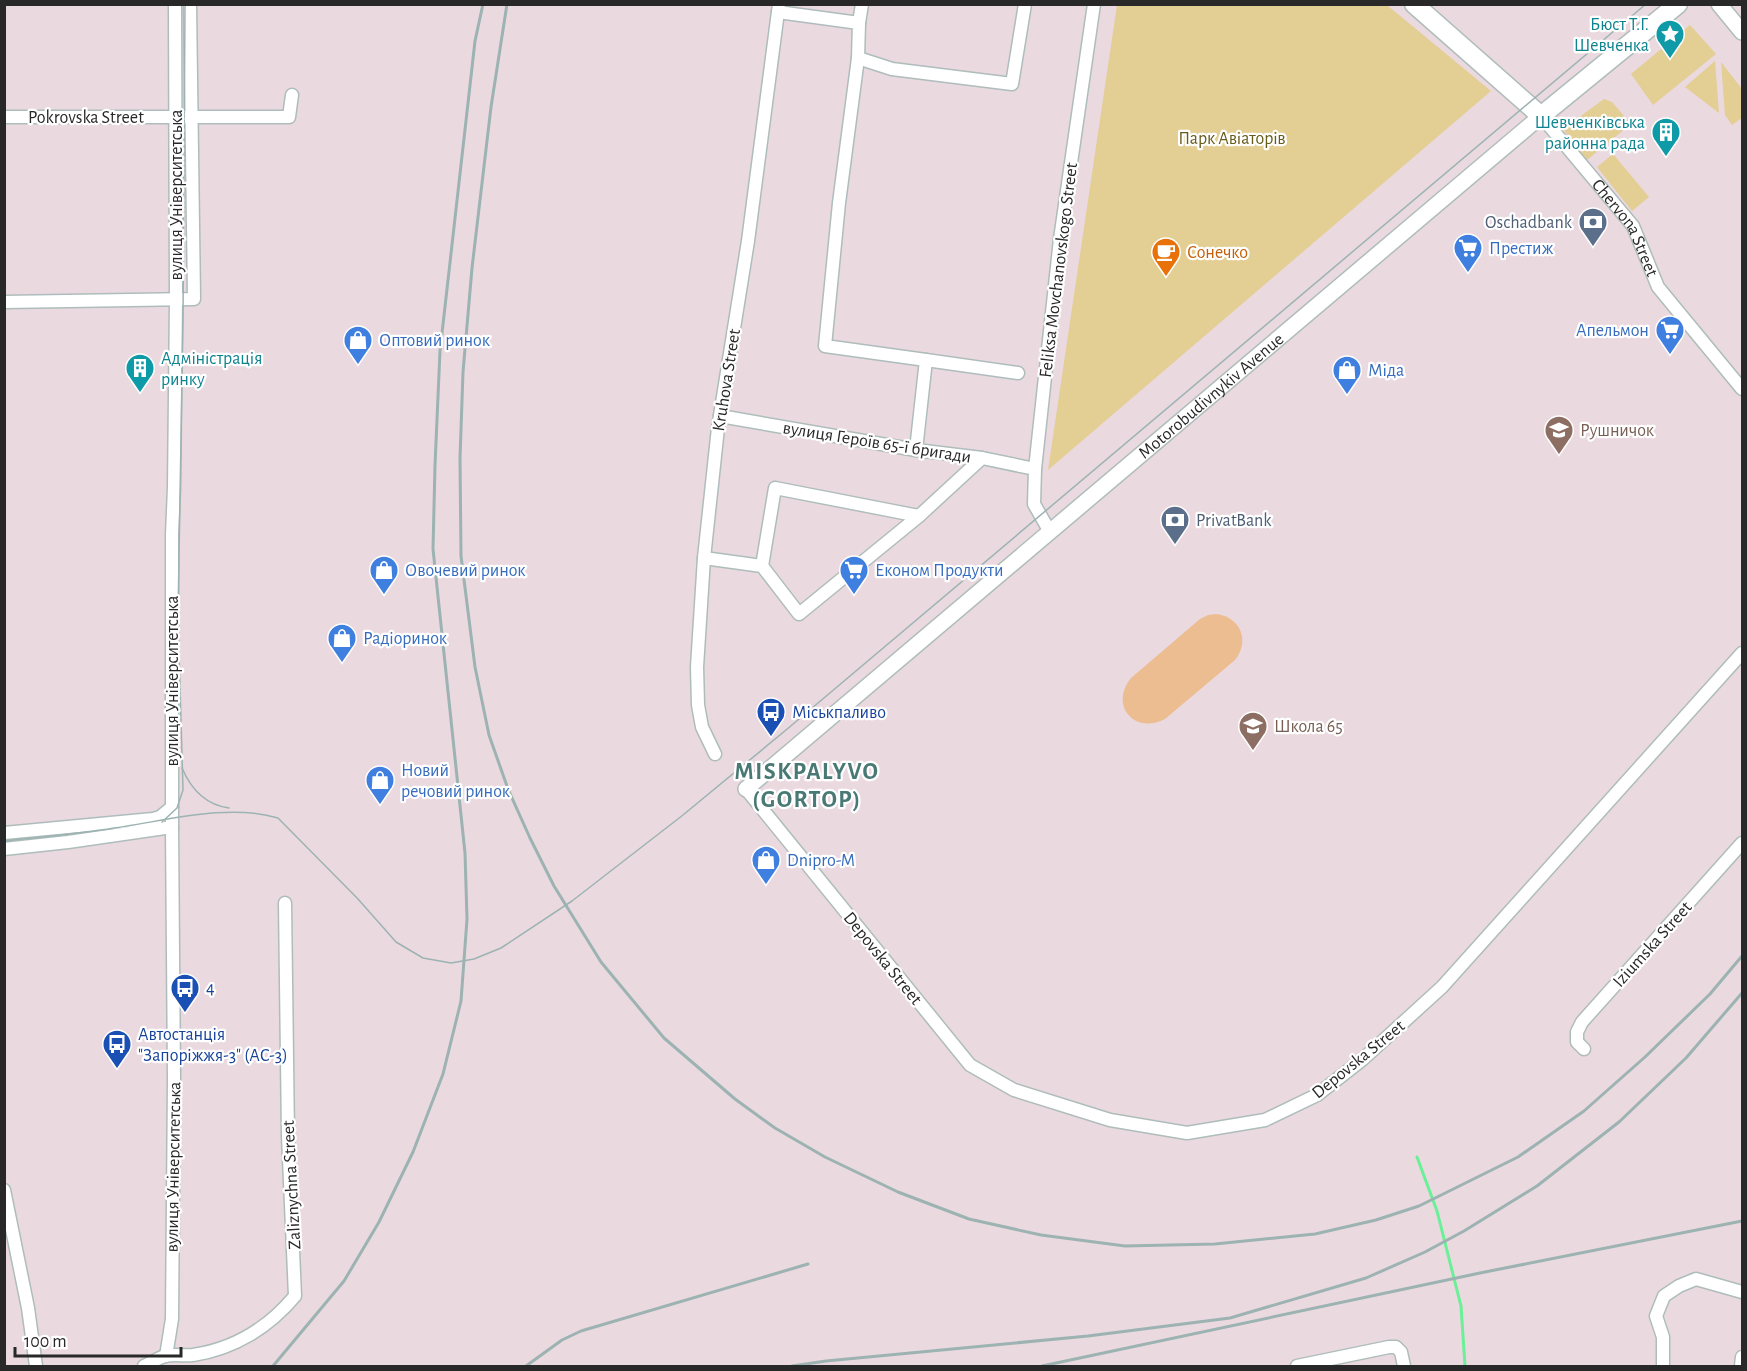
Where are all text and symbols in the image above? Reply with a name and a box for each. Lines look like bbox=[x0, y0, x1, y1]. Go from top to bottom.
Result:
place label: Бюст Т.Г. Шевченка bbox=[1574, 16, 1649, 55]
place icon: Бюст Т.Г. Шевченка bbox=[1654, 18, 1686, 60]
street label: Pokrovska Street bbox=[28, 109, 144, 127]
street label: вулиця Університетська bbox=[168, 110, 186, 280]
place label: Шевченківська районна рада bbox=[1534, 114, 1645, 153]
building icon: Шевченківська районна рада bbox=[1650, 116, 1682, 158]
park label: Парк Авіаторів bbox=[1178, 130, 1286, 148]
street label: Feliksa Movchanovskogo Street bbox=[1037, 161, 1081, 379]
street label: Chervona Street bbox=[1588, 176, 1661, 280]
bank icon: Oschadbank bbox=[1577, 206, 1609, 248]
place label: Oschadbank bbox=[1485, 214, 1573, 232]
supermarket icon: Престиж bbox=[1452, 232, 1484, 274]
cafe icon: Сонечко bbox=[1150, 236, 1182, 278]
place label: Престиж bbox=[1489, 240, 1554, 258]
place label: Сонечко bbox=[1187, 244, 1248, 262]
supermarket icon: Апельмон bbox=[1654, 314, 1686, 356]
place label: Апельмон bbox=[1576, 322, 1649, 340]
shop icon: Оптовий ринок bbox=[342, 324, 374, 366]
street label: Kruhova Street bbox=[710, 327, 744, 433]
street label: Motorobudivnykiv Avenue bbox=[1136, 330, 1287, 462]
place label: Оптовий ринок bbox=[379, 332, 491, 350]
place label: Адміністрація ринку bbox=[161, 350, 262, 389]
building icon: Адміністрація ринку bbox=[124, 352, 156, 394]
shop icon: Міда bbox=[1331, 354, 1363, 396]
place label: Міда bbox=[1368, 362, 1404, 380]
school or university icon: Рушничок bbox=[1543, 414, 1575, 456]
street label: вулиця Героїв 65-ї бригади bbox=[781, 418, 973, 467]
place label: Рушничок bbox=[1580, 422, 1655, 440]
bank icon: PrivatBank bbox=[1159, 504, 1191, 546]
place label: PrivatBank bbox=[1196, 512, 1272, 530]
shop icon: Овочевий ринок bbox=[368, 554, 400, 596]
supermarket icon: Економ Продукти bbox=[838, 554, 870, 596]
place label: Овочевий ринок bbox=[405, 562, 526, 580]
place label: Економ Продукти bbox=[875, 562, 1003, 580]
street label: вулиця Університетська bbox=[164, 596, 182, 766]
shop icon: Радіоринок bbox=[326, 622, 358, 664]
place label: Радіоринок bbox=[363, 630, 448, 648]
bus stop icon: Міськпаливо bbox=[755, 696, 787, 738]
place label: Міськпаливо bbox=[792, 704, 886, 722]
school or university icon: Школа 65 bbox=[1237, 710, 1269, 752]
place label: Школа 65 bbox=[1274, 718, 1343, 736]
district label: MISKPALYVO (GORTOP) bbox=[735, 760, 879, 812]
place label: Новий речовий ринок bbox=[401, 762, 511, 801]
shop icon: Новий речовий ринок bbox=[364, 764, 396, 806]
shop icon: Dnipro-M bbox=[750, 844, 782, 886]
place label: Dnipro-M bbox=[787, 852, 855, 870]
street label: Iziumska Street bbox=[1610, 898, 1696, 991]
street label: Depovska Street bbox=[840, 909, 925, 1009]
bus stop icon: 4 bbox=[169, 972, 201, 1014]
place label: 4 bbox=[206, 980, 215, 998]
street label: Depovska Street bbox=[1309, 1017, 1409, 1102]
place label: Автостанція "Запоріжжя-3" (АС-3) bbox=[138, 1026, 288, 1065]
bus stop icon: Автостанція "Запоріжжя-3" (АС-3) bbox=[101, 1028, 133, 1070]
street label: вулиця Університетська bbox=[164, 1081, 184, 1253]
street label: Zaliznychna Street bbox=[280, 1120, 304, 1250]
scale bar bbox=[15, 1320, 182, 1358]
text: 100 m bbox=[24, 1333, 67, 1351]

